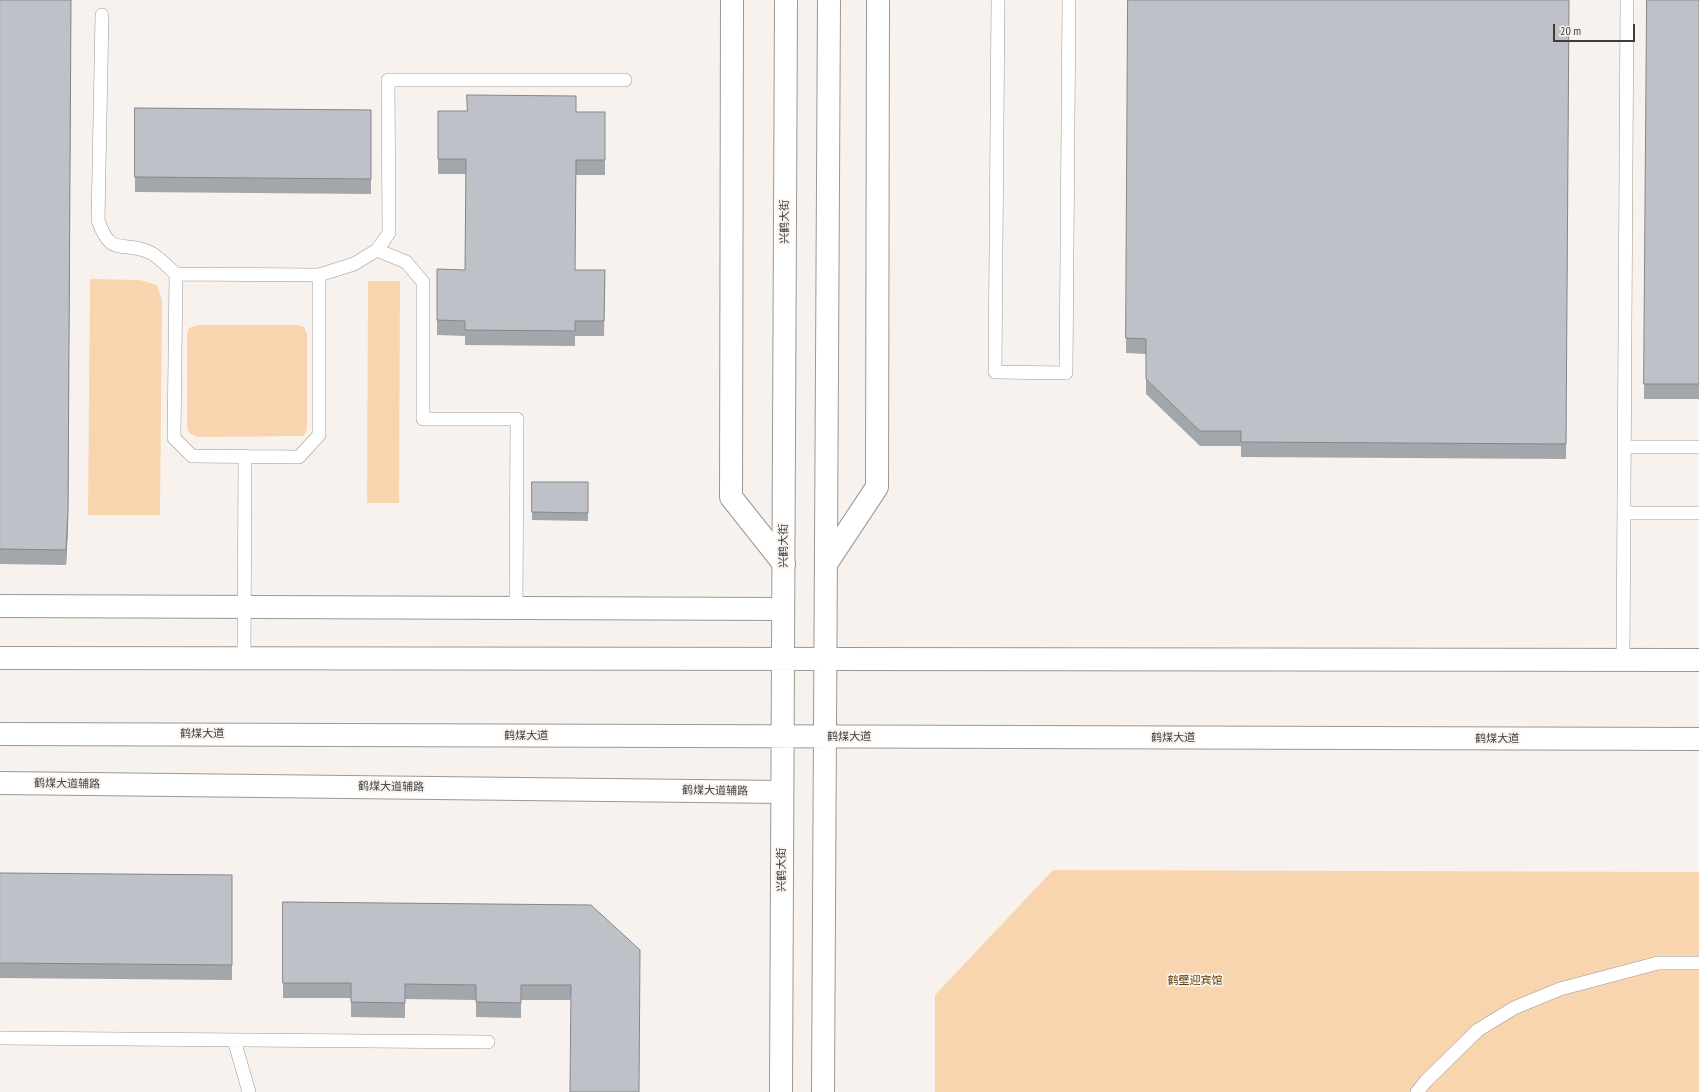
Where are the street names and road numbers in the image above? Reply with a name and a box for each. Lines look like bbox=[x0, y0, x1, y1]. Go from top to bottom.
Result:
street label: 兴鹤大街 bbox=[778, 200, 792, 244]
street label: 兴鹤大街 bbox=[777, 524, 791, 568]
street label: 鹤煤大道 bbox=[180, 727, 224, 741]
street label: 鹤煤大道 bbox=[504, 729, 548, 743]
street label: 鹤煤大道 bbox=[827, 730, 871, 744]
street label: 鹤煤大道 bbox=[1151, 731, 1195, 745]
street label: 鹤煤大道 bbox=[1475, 732, 1519, 746]
street label: 鹤煤大道辅路 bbox=[34, 777, 100, 791]
street label: 鹤煤大道辅路 bbox=[358, 780, 424, 794]
street label: 鹤煤大道辅路 bbox=[682, 784, 748, 798]
street label: 兴鹤大街 bbox=[775, 848, 789, 892]

